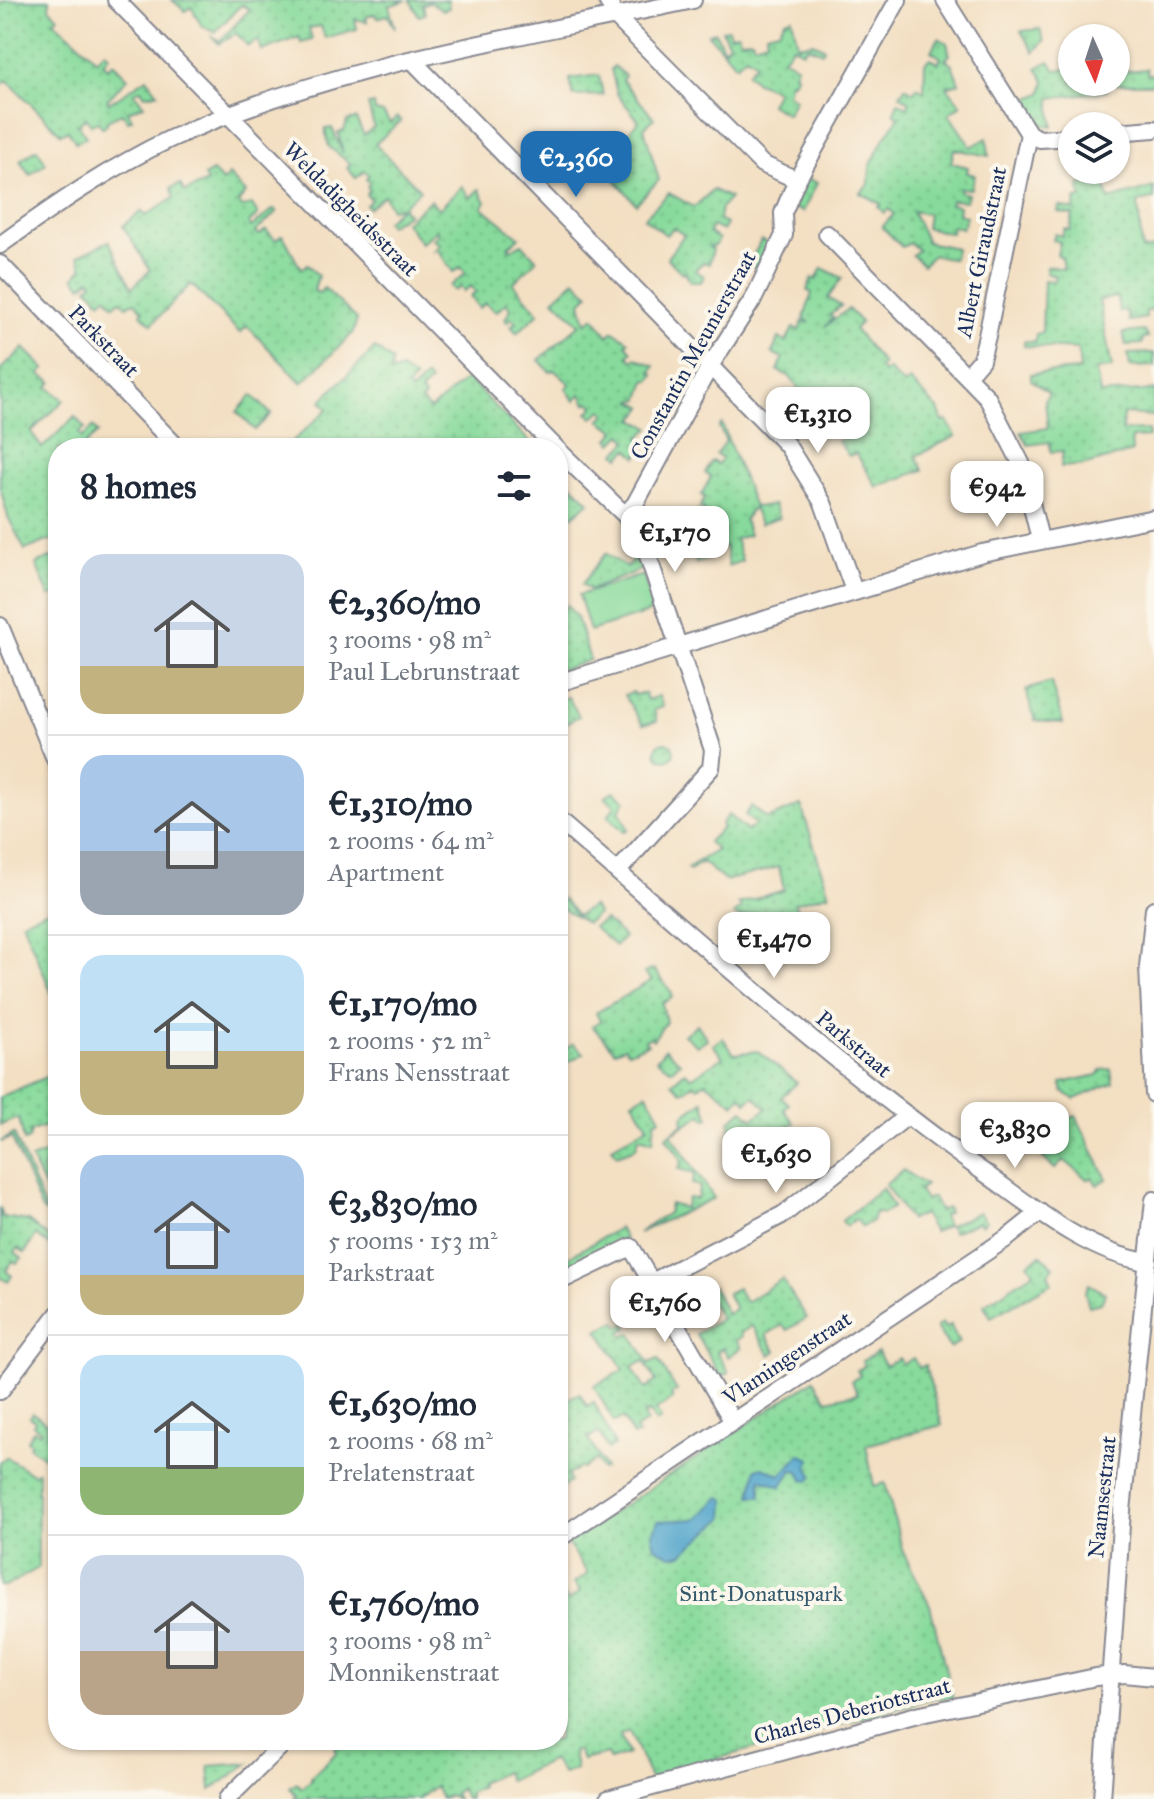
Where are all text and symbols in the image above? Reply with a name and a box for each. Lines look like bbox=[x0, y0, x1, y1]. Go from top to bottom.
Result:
north arrow bbox=[1058, 24, 1130, 96]
map controls bbox=[1058, 24, 1130, 184]
button: layers bbox=[1058, 112, 1130, 184]
pin: €2,360 bbox=[511, 131, 641, 199]
street label: Weldadigheidsstraat bbox=[278, 136, 424, 282]
text: €2,360 bbox=[539, 141, 613, 173]
street label: Albert Giraudstraat bbox=[949, 164, 1012, 341]
street label: Constantin Meunierstraat bbox=[624, 246, 762, 464]
street label: Parkstraat bbox=[63, 299, 145, 383]
pin: €1,310 bbox=[753, 387, 883, 455]
text: €1,310 bbox=[784, 397, 852, 429]
pin: €942 bbox=[950, 461, 1044, 529]
icon: filters bbox=[492, 464, 536, 508]
text: 8 homes bbox=[80, 466, 196, 507]
text: €942 bbox=[968, 471, 1026, 503]
pin: €1,170 bbox=[610, 506, 740, 574]
text: €1,170 bbox=[639, 516, 711, 548]
text: €2,360/mo bbox=[328, 582, 481, 623]
icon: home bbox=[144, 586, 240, 682]
text: 3 rooms · 98 m² bbox=[328, 623, 491, 655]
text: Paul Lebrunstraat bbox=[328, 655, 520, 687]
text: €1,310/mo bbox=[328, 783, 472, 824]
icon: home bbox=[144, 787, 240, 883]
text: 2 rooms · 64 m² bbox=[328, 824, 494, 856]
text: Apartment bbox=[328, 856, 444, 888]
pin: €1,470 bbox=[709, 912, 839, 980]
text: €1,470 bbox=[736, 922, 812, 954]
text: €1,170/mo bbox=[328, 983, 477, 1024]
icon: home bbox=[144, 987, 240, 1083]
street label: Parkstraat bbox=[811, 1005, 897, 1083]
text: 2 rooms · 52 m² bbox=[328, 1024, 491, 1056]
text: Frans Nensstraat bbox=[328, 1056, 510, 1088]
pin: €3,830 bbox=[950, 1102, 1080, 1170]
text: €3,830 bbox=[979, 1112, 1051, 1144]
pin: €1,630 bbox=[711, 1127, 841, 1195]
text: €1,630 bbox=[740, 1137, 812, 1169]
text: €3,830/mo bbox=[328, 1183, 477, 1224]
icon: home bbox=[144, 1187, 240, 1283]
text: 5 rooms · 153 m² bbox=[328, 1224, 498, 1256]
text: Parkstraat bbox=[328, 1256, 435, 1288]
pin: €1,760 bbox=[600, 1276, 730, 1344]
text: €1,760 bbox=[628, 1286, 702, 1318]
street label: Vlamingenstraat bbox=[717, 1305, 857, 1412]
text: €1,630/mo bbox=[328, 1383, 477, 1424]
icon: home bbox=[144, 1387, 240, 1483]
text: 2 rooms · 68 m² bbox=[328, 1424, 493, 1456]
street label: Naamsestraat bbox=[1082, 1434, 1122, 1560]
text: Prelatenstraat bbox=[328, 1456, 475, 1488]
park label: Sint-Donatuspark bbox=[679, 1580, 843, 1607]
text: €1,760/mo bbox=[328, 1583, 479, 1624]
icon: home bbox=[144, 1587, 240, 1683]
text: 3 rooms · 98 m² bbox=[328, 1624, 491, 1656]
text: Monnikenstraat bbox=[328, 1656, 499, 1688]
street label: Charles Deberiotstraat bbox=[751, 1672, 953, 1750]

